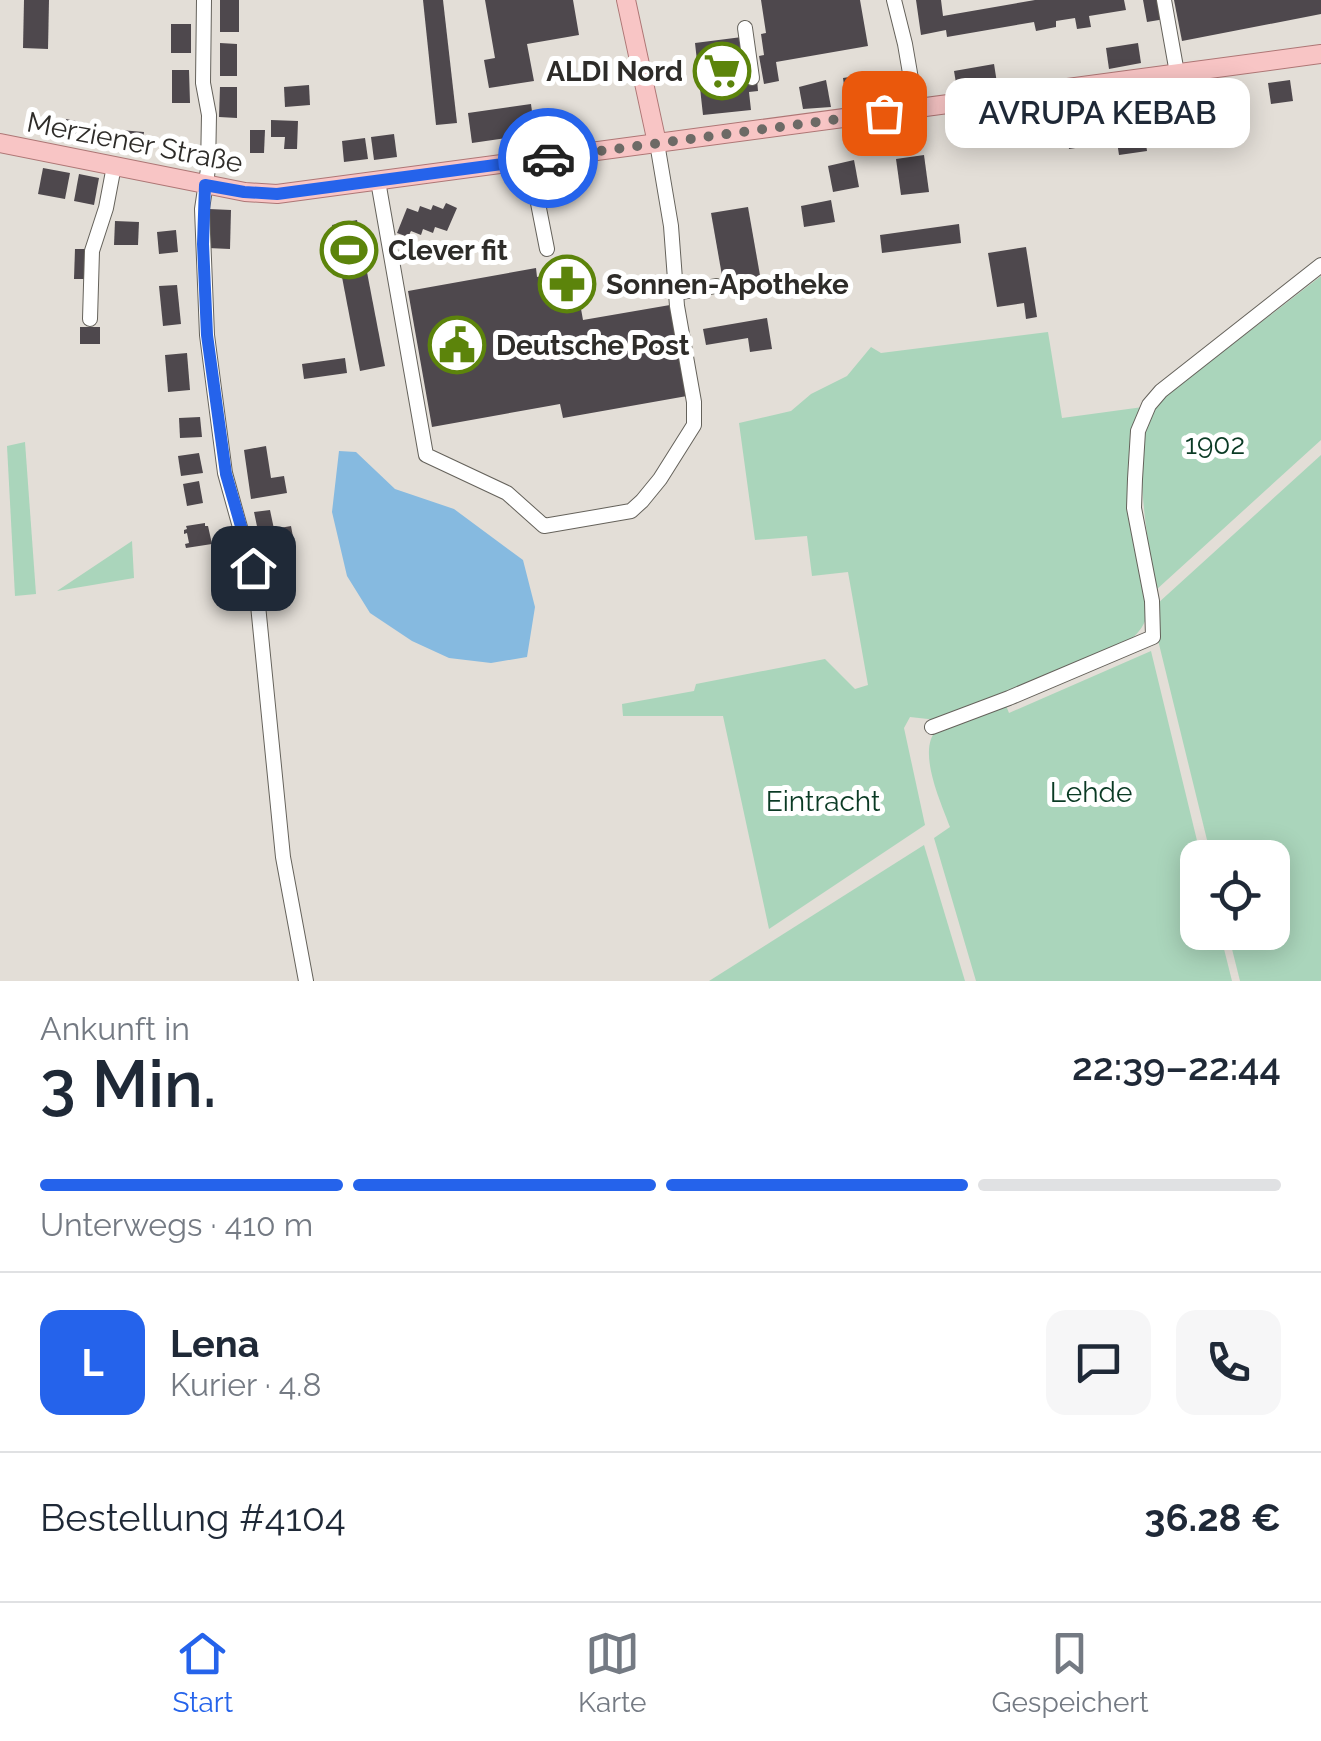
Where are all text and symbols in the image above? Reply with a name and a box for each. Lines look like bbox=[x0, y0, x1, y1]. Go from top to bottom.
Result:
supermarket icon: ALDI Nord bbox=[692, 41, 752, 101]
place label: ALDI Nord bbox=[546, 55, 683, 88]
pin bbox=[842, 71, 927, 156]
callout: AVRUPA KEBAB bbox=[944, 78, 1249, 148]
icon: bag bbox=[857, 86, 912, 141]
text: AVRUPA KEBAB bbox=[978, 94, 1217, 131]
street label: Merziener Straße bbox=[24, 105, 246, 180]
courier bbox=[498, 108, 598, 208]
icon: car bbox=[521, 131, 576, 186]
sports icon: Clever fit bbox=[319, 220, 379, 280]
place label: Clever fit bbox=[388, 234, 508, 267]
pharmacy icon: Sonnen-Apotheke bbox=[537, 254, 597, 314]
place label: Sonnen-Apotheke bbox=[606, 268, 849, 301]
public building icon: Deutsche Post bbox=[427, 315, 487, 375]
place label: Deutsche Post bbox=[496, 329, 690, 362]
park label: 1902 bbox=[1185, 428, 1245, 461]
pin bbox=[211, 526, 296, 611]
icon: home bbox=[226, 541, 281, 596]
park label: Lehde bbox=[1050, 776, 1132, 809]
park label: Eintracht bbox=[766, 785, 881, 818]
map controls bbox=[1180, 840, 1290, 950]
button: locate bbox=[1180, 840, 1290, 950]
text: Ankunft in bbox=[40, 1010, 190, 1047]
text: 22:39–22:44 bbox=[1072, 1044, 1281, 1089]
text: 3 Min. bbox=[40, 1046, 217, 1122]
text: Unterwegs · 410 m bbox=[40, 1206, 313, 1243]
button: chat bbox=[1046, 1310, 1151, 1415]
button: phone bbox=[1176, 1310, 1281, 1415]
text: Lena bbox=[170, 1321, 260, 1366]
text: L bbox=[81, 1340, 104, 1385]
text: Kurier · 4.8 bbox=[170, 1366, 321, 1403]
text: Bestellung #4104 bbox=[40, 1495, 346, 1540]
text: 36.28 € bbox=[1144, 1495, 1281, 1540]
tab: Start bbox=[172, 1626, 233, 1719]
tab: Karte bbox=[578, 1626, 647, 1719]
tab: Gespeichert bbox=[991, 1626, 1149, 1719]

